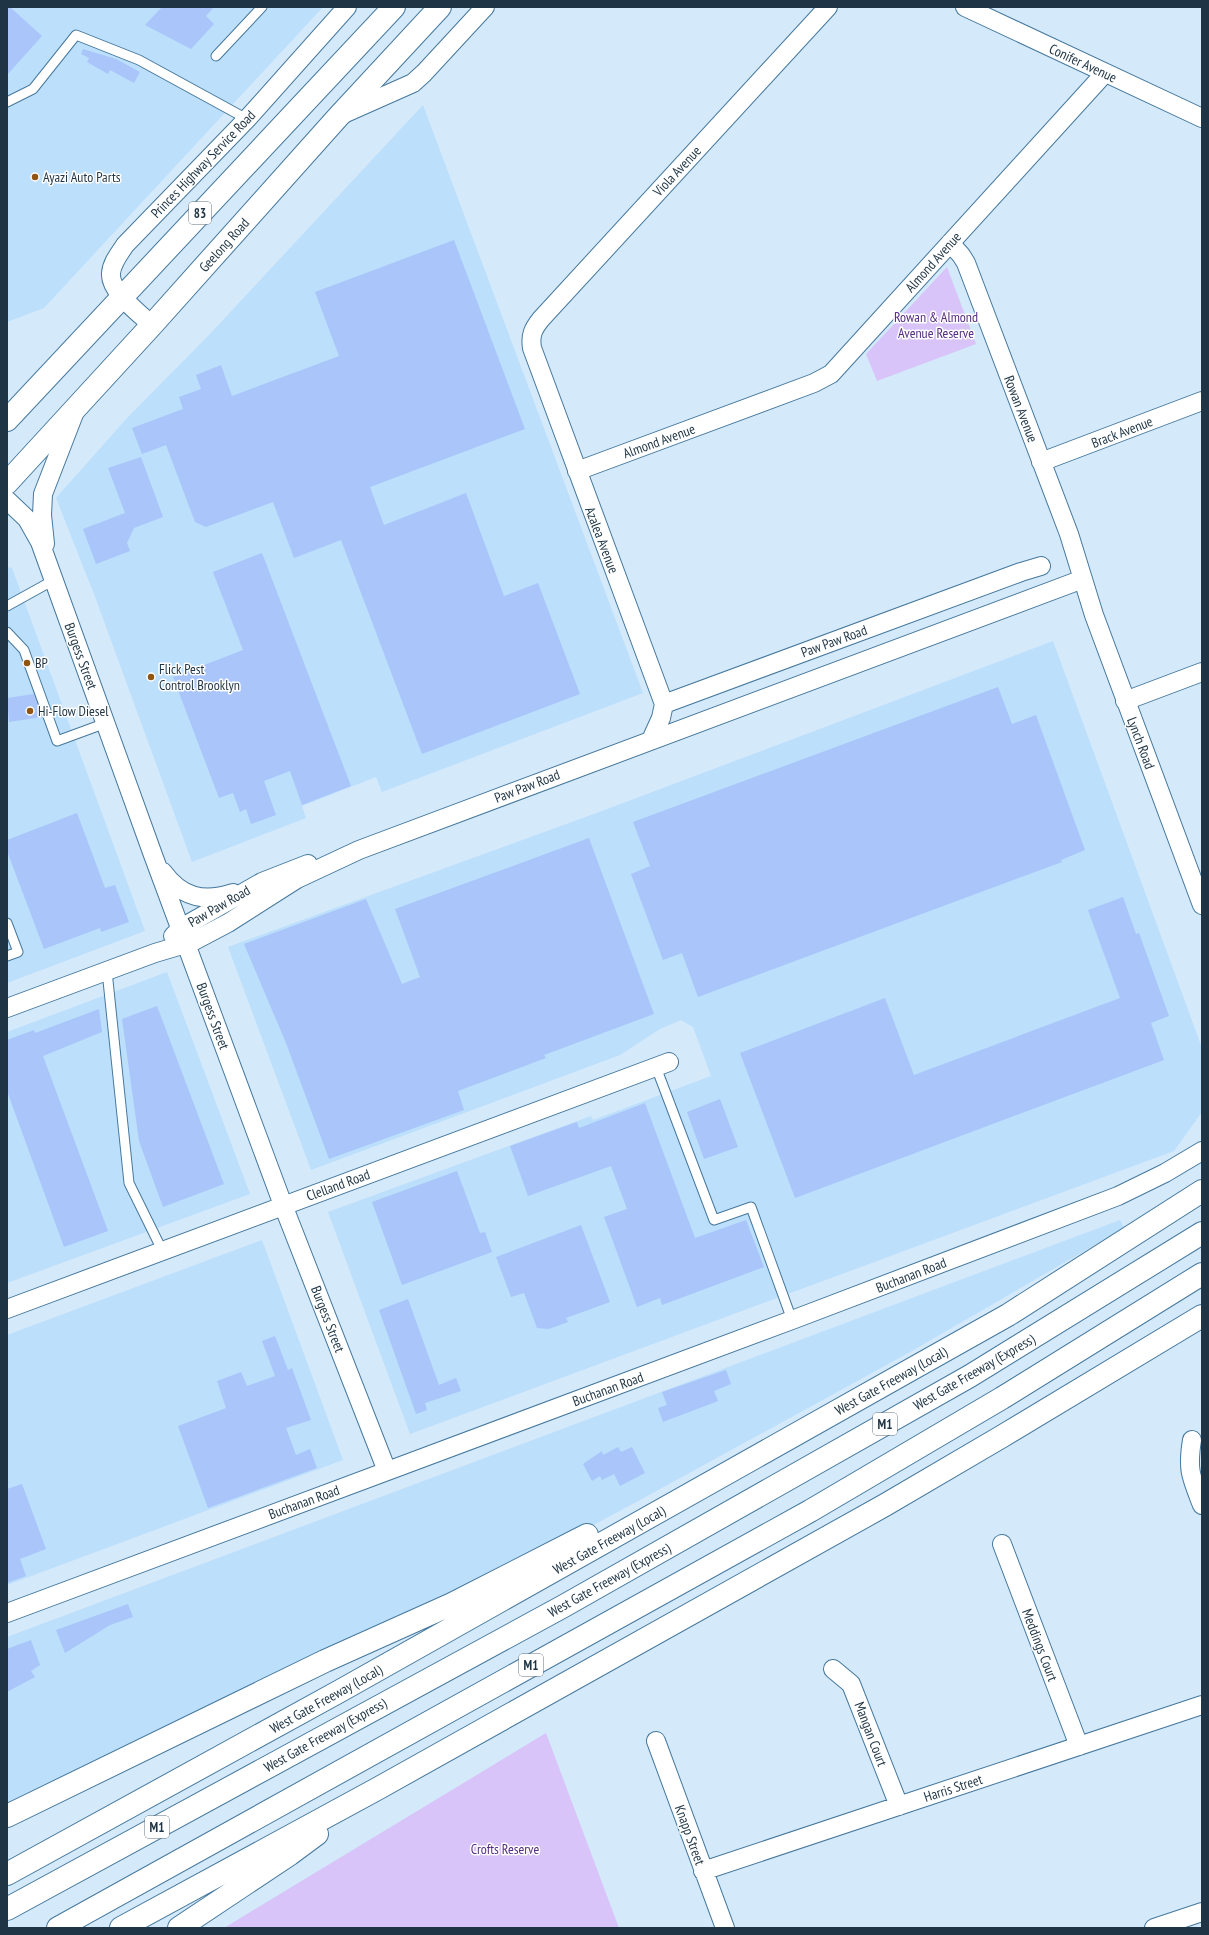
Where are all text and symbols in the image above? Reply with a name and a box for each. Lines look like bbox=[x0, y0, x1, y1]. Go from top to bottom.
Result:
street label: Conifer Avenue bbox=[1046, 40, 1120, 87]
street label: Princes Highway Service Road bbox=[147, 106, 259, 222]
street label: Viola Avenue bbox=[648, 142, 705, 201]
place label: Ayazi Auto Parts bbox=[43, 168, 121, 186]
marker: Ayazi Auto Parts bbox=[30, 172, 40, 182]
road number: 83 bbox=[189, 202, 211, 224]
street label: Geelong Road bbox=[195, 214, 253, 276]
street label: Almond Avenue bbox=[901, 228, 965, 296]
park label: Rowan & Almond Avenue Reserve bbox=[894, 308, 978, 342]
street label: Rowan Avenue bbox=[1000, 373, 1042, 445]
street label: Brack Avenue bbox=[1089, 412, 1155, 452]
street label: Almond Avenue bbox=[621, 420, 698, 462]
street label: Azalea Avenue bbox=[581, 504, 623, 576]
street label: Burgess Street bbox=[61, 620, 101, 692]
street label: Paw Paw Road bbox=[799, 621, 869, 661]
place label: BP bbox=[35, 654, 48, 672]
marker: BP bbox=[22, 658, 32, 668]
place label: Flick Pest Control Brooklyn bbox=[159, 660, 240, 694]
marker: Flick Pest Control Brooklyn bbox=[146, 672, 156, 682]
place label: Hi-Flow Diesel bbox=[38, 702, 109, 720]
marker: Hi-Flow Diesel bbox=[25, 706, 35, 716]
street label: Lynch Road bbox=[1123, 715, 1159, 771]
street label: Paw Paw Road bbox=[492, 765, 562, 807]
street label: Paw Paw Road bbox=[185, 881, 253, 931]
street label: Burgess Street bbox=[193, 980, 233, 1052]
street label: Clelland Road bbox=[304, 1165, 372, 1205]
street label: Buchanan Road bbox=[873, 1253, 949, 1297]
street label: Burgess Street bbox=[307, 1283, 349, 1355]
street label: West Gate Freeway (Express) bbox=[910, 1330, 1039, 1414]
street label: West Gate Freeway (Local) bbox=[832, 1342, 951, 1419]
street label: Buchanan Road bbox=[570, 1368, 646, 1410]
road number: M1 bbox=[873, 1413, 897, 1435]
street label: Buchanan Road bbox=[266, 1481, 342, 1523]
street label: West Gate Freeway (Local) bbox=[550, 1501, 669, 1578]
street label: West Gate Freeway (Express) bbox=[545, 1538, 674, 1621]
street label: Meddings Court bbox=[1018, 1606, 1062, 1684]
road number: M1 bbox=[519, 1654, 543, 1676]
street label: West Gate Freeway (Local) bbox=[267, 1660, 386, 1737]
street label: West Gate Freeway (Express) bbox=[261, 1693, 390, 1776]
street label: Mangan Court bbox=[850, 1699, 892, 1769]
street label: Harris Street bbox=[921, 1770, 985, 1806]
street label: Knapp Street bbox=[671, 1803, 709, 1868]
road number: M1 bbox=[145, 1816, 169, 1838]
park label: Crofts Reserve bbox=[471, 1840, 539, 1858]

